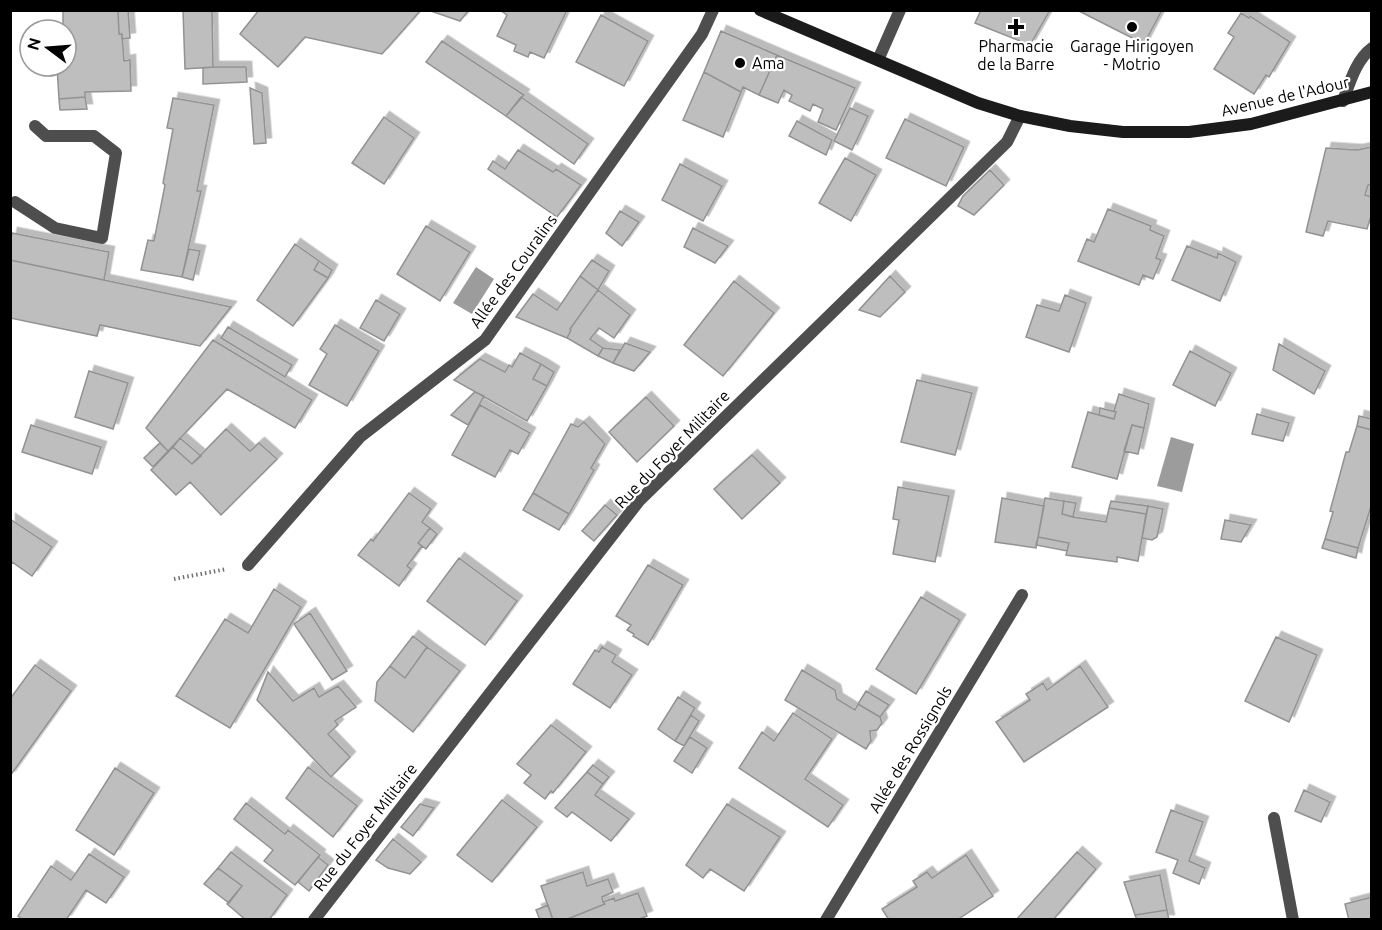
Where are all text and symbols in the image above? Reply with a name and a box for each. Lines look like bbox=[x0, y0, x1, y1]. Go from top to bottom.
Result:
north arrow bbox=[18, 18, 78, 78]
marker: Pharmacie de la Barre bbox=[1009, 20, 1023, 34]
marker: Garage Hirigoyen - Motrio bbox=[1125, 20, 1139, 34]
text: N bbox=[23, 36, 44, 52]
place label: Pharmacie de la Barre bbox=[977, 37, 1055, 73]
place label: Garage Hirigoyen - Motrio bbox=[1070, 37, 1194, 73]
place label: Ama bbox=[752, 54, 784, 72]
marker: Ama bbox=[733, 56, 747, 70]
street label: Avenue de l'Adour bbox=[1219, 73, 1351, 119]
street label: Allée des Couralins bbox=[466, 211, 560, 331]
street label: Rue du Foyer Militaire bbox=[611, 386, 733, 512]
street label: Allée des Rossignols bbox=[865, 682, 955, 816]
street label: Rue du Foyer Militaire bbox=[310, 760, 420, 894]

